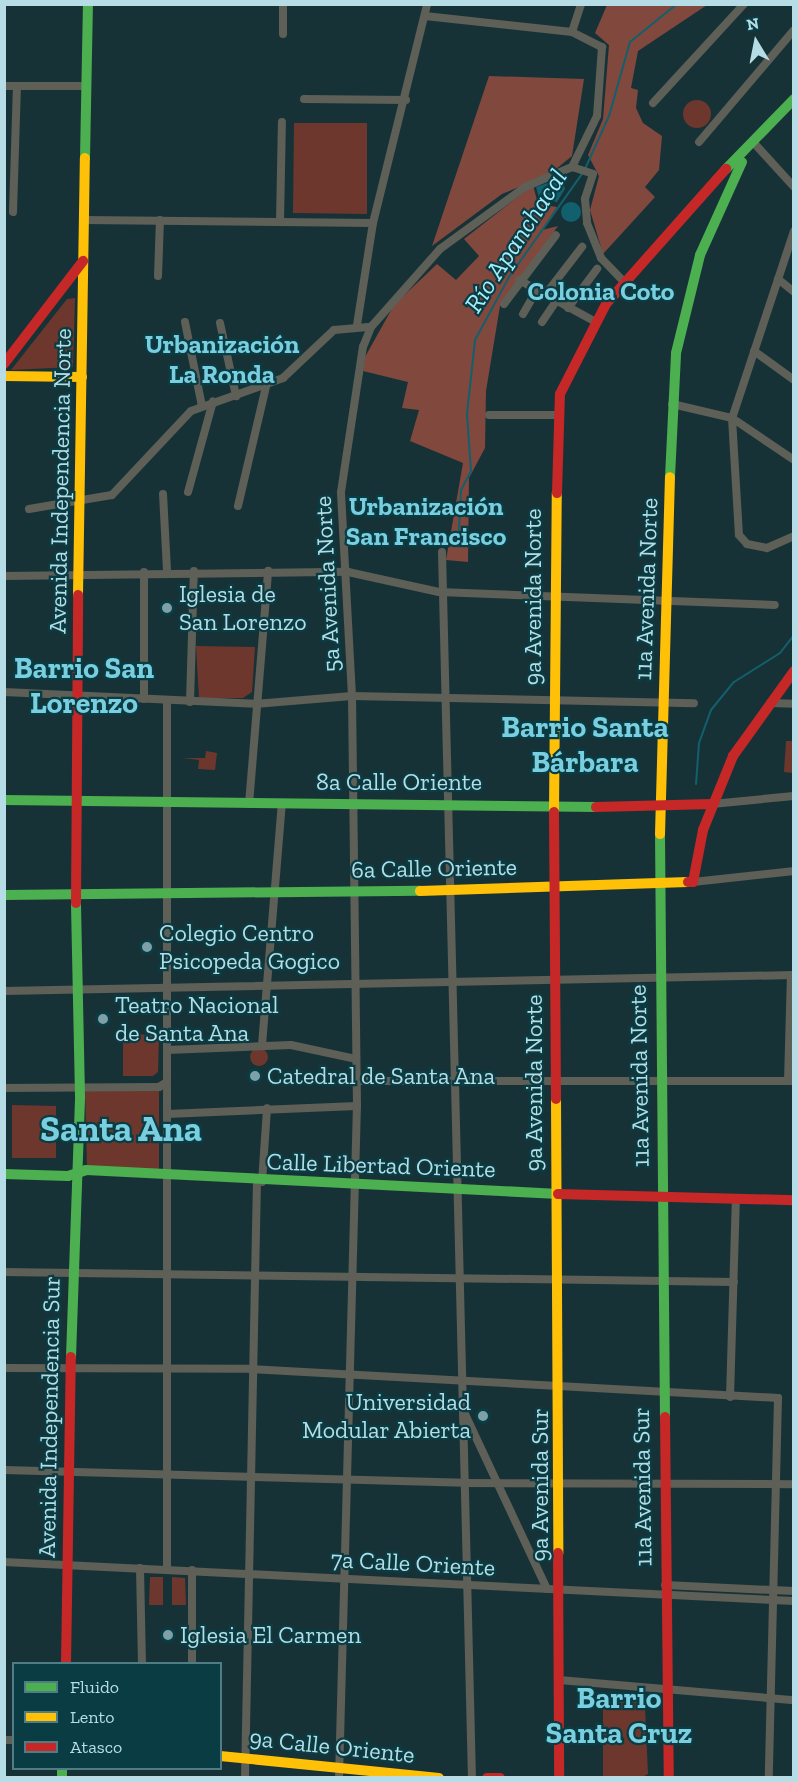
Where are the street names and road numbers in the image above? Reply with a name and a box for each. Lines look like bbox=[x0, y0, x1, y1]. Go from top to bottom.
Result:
street label: Avenida Independencia Norte bbox=[43, 328, 77, 634]
street label: 5a Avenida Norte bbox=[308, 495, 346, 673]
street label: 11a Avenida Norte bbox=[628, 497, 664, 681]
street label: 9a Avenida Norte bbox=[519, 508, 547, 686]
street label: 8a Calle Oriente bbox=[316, 768, 482, 796]
street label: 6a Calle Oriente bbox=[351, 852, 517, 884]
street label: 11a Avenida Norte bbox=[623, 984, 655, 1168]
street label: 9a Avenida Norte bbox=[520, 994, 548, 1172]
street label: Calle Libertad Oriente bbox=[266, 1147, 496, 1183]
street label: Avenida Independencia Sur bbox=[32, 1276, 66, 1558]
street label: 11a Avenida Sur bbox=[626, 1407, 658, 1567]
street label: 9a Avenida Sur bbox=[526, 1408, 554, 1562]
street label: 7a Calle Oriente bbox=[330, 1544, 496, 1582]
street label: 9a Calle Oriente bbox=[248, 1723, 416, 1769]

